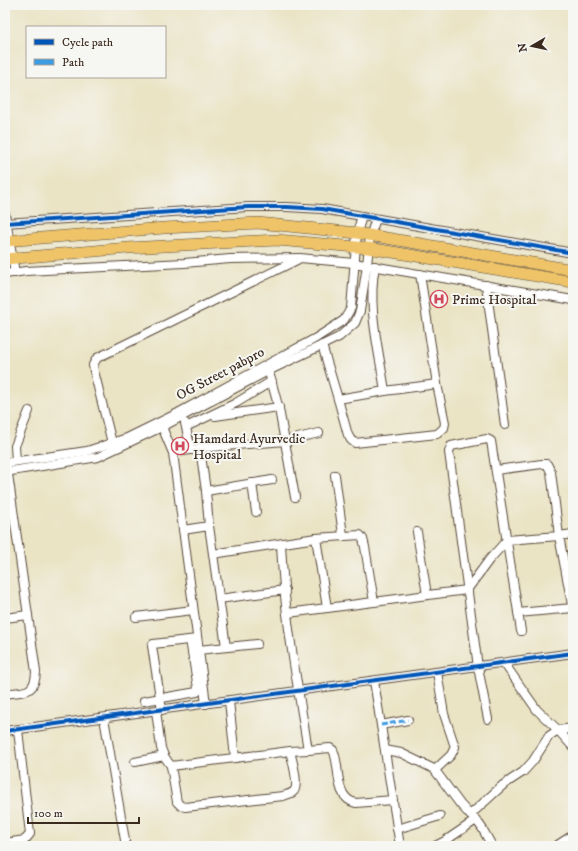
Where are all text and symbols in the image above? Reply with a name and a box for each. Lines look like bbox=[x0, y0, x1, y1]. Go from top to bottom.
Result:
legend bbox=[26, 26, 166, 78]
north arrow bbox=[512, 26, 552, 66]
text: Cycle path bbox=[62, 35, 114, 50]
text: N bbox=[515, 42, 531, 53]
text: Path bbox=[62, 55, 85, 70]
hospital icon: Prime Hospital bbox=[429, 289, 449, 309]
place label: Prime Hospital bbox=[452, 291, 537, 309]
street label: OG Street pabpro bbox=[173, 343, 268, 405]
place label: Hamdard Ayurvedic Hospital bbox=[193, 430, 305, 464]
hospital icon: Hamdard Ayurvedic Hospital bbox=[170, 436, 190, 456]
scale bar bbox=[28, 799, 139, 825]
text: 100 m bbox=[34, 806, 63, 821]

